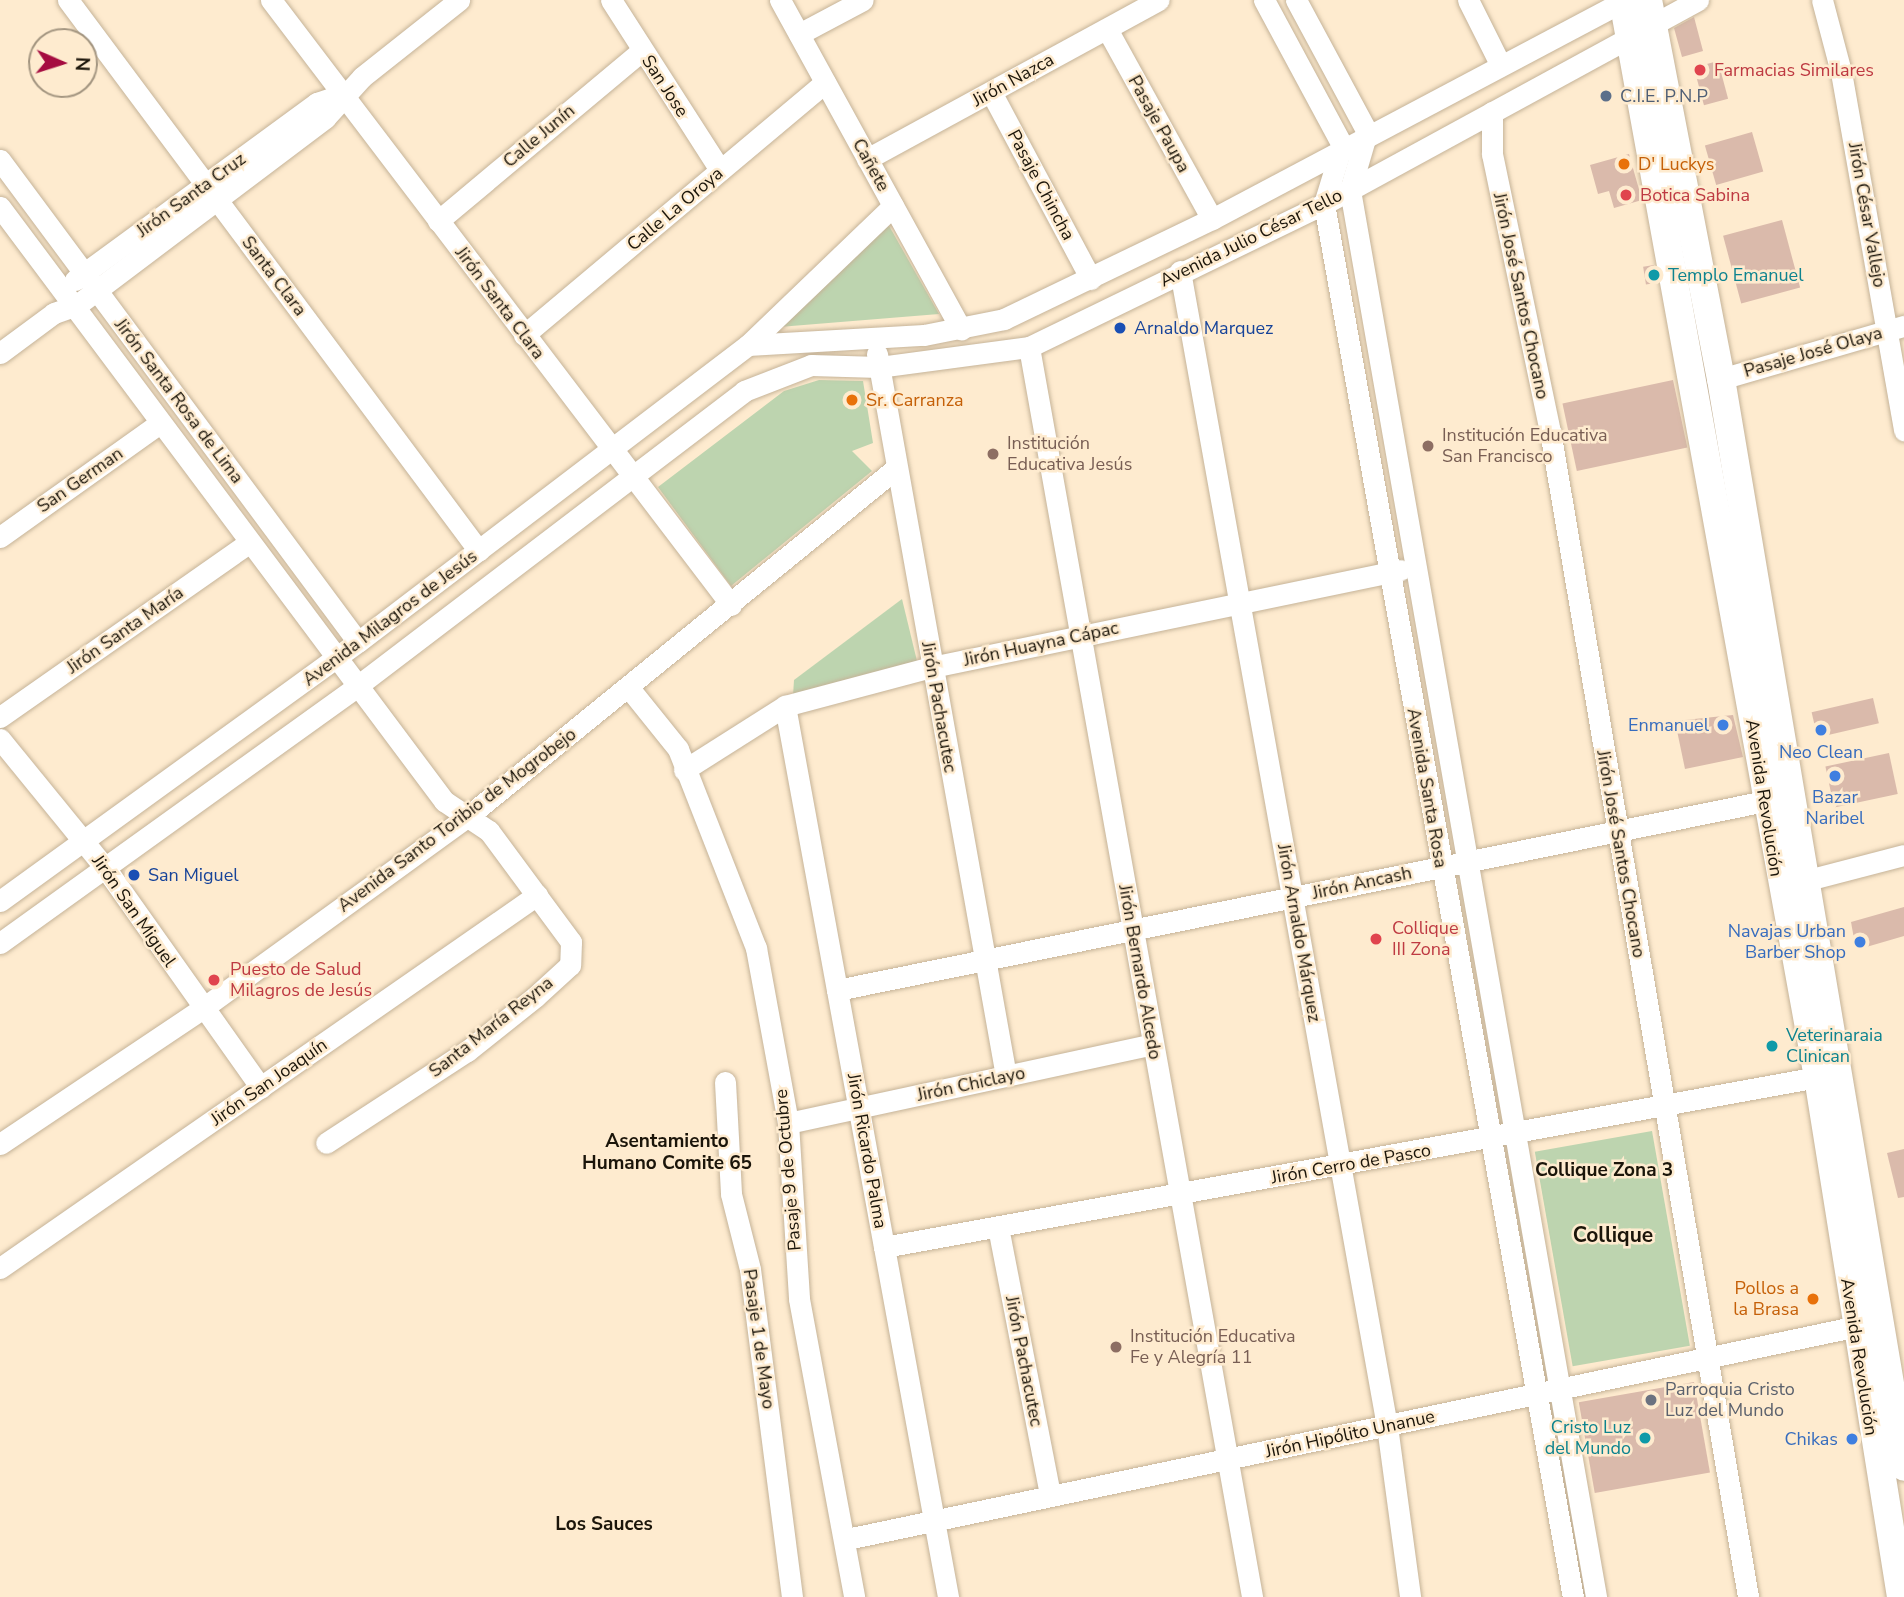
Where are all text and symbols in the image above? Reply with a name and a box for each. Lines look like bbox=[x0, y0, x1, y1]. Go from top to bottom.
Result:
north arrow bbox=[28, 28, 98, 98]
street label: Jirón Nazca bbox=[968, 49, 1058, 111]
street label: San Jose bbox=[637, 51, 693, 121]
text: N bbox=[69, 56, 95, 72]
place label: Farmacias Similares bbox=[1714, 59, 1874, 81]
marker: Farmacias Similares bbox=[1692, 62, 1708, 78]
street label: Pasaje Paupa bbox=[1123, 72, 1195, 176]
place label: C.I.E. P.N.P bbox=[1620, 85, 1708, 107]
marker: C.I.E. P.N.P bbox=[1598, 88, 1614, 104]
street label: Calle Junín bbox=[499, 100, 579, 172]
street label: Pasaje Chincha bbox=[1003, 126, 1079, 244]
street label: Cañete bbox=[848, 135, 894, 195]
street label: Jirón César Vallejo bbox=[1844, 141, 1890, 289]
street label: Jirón Santa Cruz bbox=[132, 148, 250, 242]
place label: D' Luckys bbox=[1638, 153, 1714, 175]
marker: D' Luckys bbox=[1616, 156, 1632, 172]
street label: Calle La Oroya bbox=[623, 163, 727, 255]
street label: Avenida Julio César Tello bbox=[1156, 184, 1346, 292]
place label: Botica Sabina bbox=[1640, 184, 1750, 206]
marker: Botica Sabina bbox=[1618, 187, 1634, 203]
street label: Jirón José Santos Chocano bbox=[1489, 191, 1553, 401]
street label: Santa Clara bbox=[237, 232, 311, 320]
street label: Jirón Santa Clara bbox=[451, 242, 549, 364]
place label: Templo Emanuel bbox=[1668, 264, 1803, 286]
marker: Templo Emanuel bbox=[1646, 267, 1662, 283]
street label: Jirón Santa Rosa de Lima bbox=[110, 314, 248, 488]
place label: Arnaldo Marquez bbox=[1134, 317, 1273, 339]
marker: Arnaldo Marquez bbox=[1112, 320, 1128, 336]
street label: Pasaje José Olaya bbox=[1741, 322, 1885, 382]
place label: Sr. Carranza bbox=[866, 389, 964, 411]
marker: Sr. Carranza bbox=[844, 392, 860, 408]
place label: Institución Educativa San Francisco bbox=[1442, 425, 1608, 467]
place label: Institución Educativa Jesús bbox=[1007, 433, 1132, 476]
marker: Institución Educativa San Francisco bbox=[1420, 438, 1436, 454]
street label: San German bbox=[33, 443, 127, 517]
marker: Institución Educativa Jesús bbox=[985, 446, 1001, 462]
street label: Avenida Milagros de Jesús bbox=[299, 545, 481, 691]
street label: Jirón Santa María bbox=[62, 582, 188, 678]
street label: Jirón Huayna Cápac bbox=[962, 617, 1120, 671]
street label: Jirón Pachacutec bbox=[917, 640, 961, 774]
street label: Avenida Santa Rosa bbox=[1402, 706, 1452, 870]
place label: Enmanuel bbox=[1628, 714, 1709, 736]
marker: Enmanuel bbox=[1715, 717, 1731, 733]
street label: Avenida Revolución bbox=[1741, 718, 1787, 878]
marker: Neo Clean bbox=[1813, 722, 1829, 738]
street label: Avenida Santo Toribio de Mogrobejo bbox=[334, 723, 580, 917]
place label: Neo Clean bbox=[1779, 741, 1863, 763]
street label: Jirón José Santos Chocano bbox=[1592, 748, 1650, 960]
marker: Bazar Naribel bbox=[1827, 768, 1843, 784]
place label: Bazar Naribel bbox=[1806, 787, 1864, 830]
street label: Jirón Arnaldo Márquez bbox=[1273, 842, 1325, 1024]
street label: Jirón San Miguel bbox=[87, 851, 181, 971]
street label: Jirón Ancash bbox=[1310, 862, 1414, 904]
place label: San Miguel bbox=[148, 864, 239, 886]
marker: San Miguel bbox=[126, 867, 142, 883]
street label: Jirón Bernardo Alcedo bbox=[1114, 883, 1166, 1061]
place label: Collique III Zona bbox=[1392, 918, 1458, 960]
place label: Navajas Urban Barber Shop bbox=[1728, 921, 1846, 964]
marker: Collique III Zona bbox=[1366, 929, 1386, 949]
marker: Navajas Urban Barber Shop bbox=[1852, 934, 1868, 950]
place label: Puesto de Salud Milagros de Jesús bbox=[230, 959, 372, 1002]
marker: Puesto de Salud Milagros de Jesús bbox=[204, 970, 224, 990]
street label: Santa María Reyna bbox=[425, 972, 557, 1082]
place label: Veterinaraia Clinican bbox=[1786, 1025, 1883, 1068]
street label: Jirón San Joaquín bbox=[207, 1034, 331, 1130]
marker: Veterinaraia Clinican bbox=[1764, 1038, 1780, 1054]
street label: Jirón Chiclayo bbox=[915, 1062, 1027, 1106]
street label: Jirón Ricardo Palma bbox=[843, 1072, 891, 1230]
street label: Pasaje 9 de Octubre bbox=[770, 1088, 806, 1252]
district label: Asentamiento Humano Comite 65 bbox=[582, 1131, 752, 1175]
street label: Jirón Cerro de Pasco bbox=[1270, 1139, 1432, 1189]
district label: Collique Zona 3 bbox=[1535, 1160, 1673, 1182]
district label: Collique bbox=[1573, 1222, 1653, 1248]
street label: Pasaje 1 de Mayo bbox=[738, 1268, 780, 1410]
street label: Avenida Revolución bbox=[1836, 1277, 1882, 1437]
place label: Pollos a la Brasa bbox=[1733, 1278, 1799, 1320]
marker: Pollos a la Brasa bbox=[1805, 1291, 1821, 1307]
street label: Jirón Pachacutec bbox=[1001, 1294, 1047, 1428]
place label: Institución Educativa Fe y Alegría 11 bbox=[1130, 1326, 1296, 1368]
marker: Institución Educativa Fe y Alegría 11 bbox=[1108, 1339, 1124, 1355]
place label: Parroquia Cristo Luz del Mundo bbox=[1665, 1379, 1795, 1422]
marker: Parroquia Cristo Luz del Mundo bbox=[1643, 1392, 1659, 1408]
street label: Jirón Hipólito Unanue bbox=[1263, 1405, 1437, 1463]
place label: Cristo Luz del Mundo bbox=[1545, 1417, 1631, 1460]
place label: Chikas bbox=[1784, 1428, 1838, 1450]
marker: Cristo Luz del Mundo bbox=[1637, 1430, 1653, 1446]
marker: Chikas bbox=[1844, 1431, 1860, 1447]
district label: Los Sauces bbox=[555, 1514, 653, 1536]

